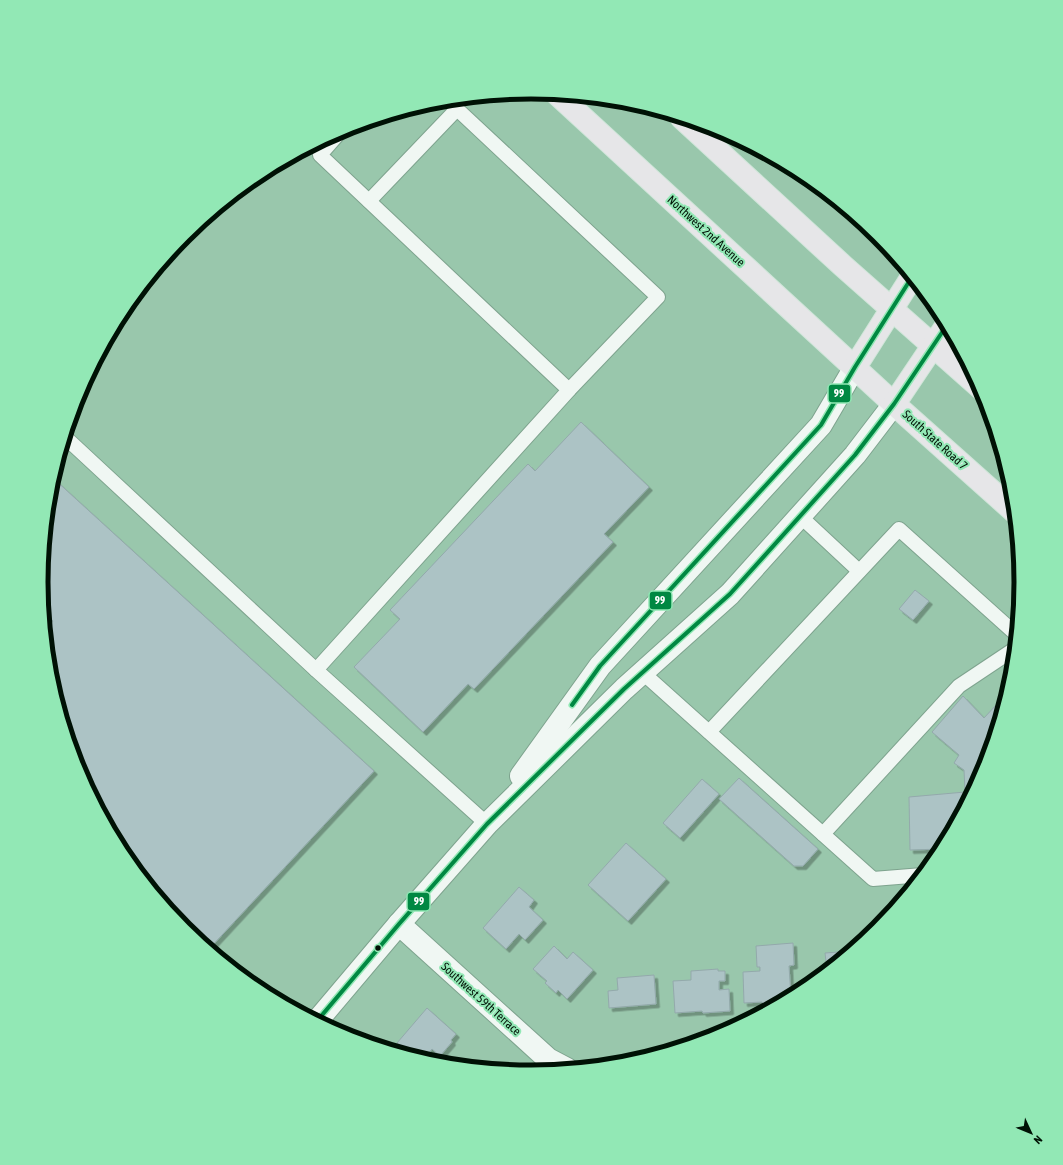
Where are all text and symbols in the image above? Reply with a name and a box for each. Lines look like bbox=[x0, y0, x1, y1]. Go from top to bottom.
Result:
street label: Northwest 2nd Avenue bbox=[664, 193, 748, 269]
line badge: 99 bbox=[828, 384, 851, 403]
text: 99 bbox=[834, 387, 844, 399]
street label: South State Road 7 bbox=[900, 407, 970, 473]
line badge: 99 bbox=[649, 591, 672, 610]
text: 99 bbox=[655, 594, 665, 606]
line badge: 99 bbox=[407, 892, 430, 911]
text: 99 bbox=[414, 895, 424, 907]
unlabelled marker bbox=[373, 943, 383, 953]
street label: Southwest 59th Terrace bbox=[438, 960, 524, 1038]
north arrow bbox=[1011, 1113, 1051, 1153]
text: N bbox=[1032, 1133, 1045, 1146]

